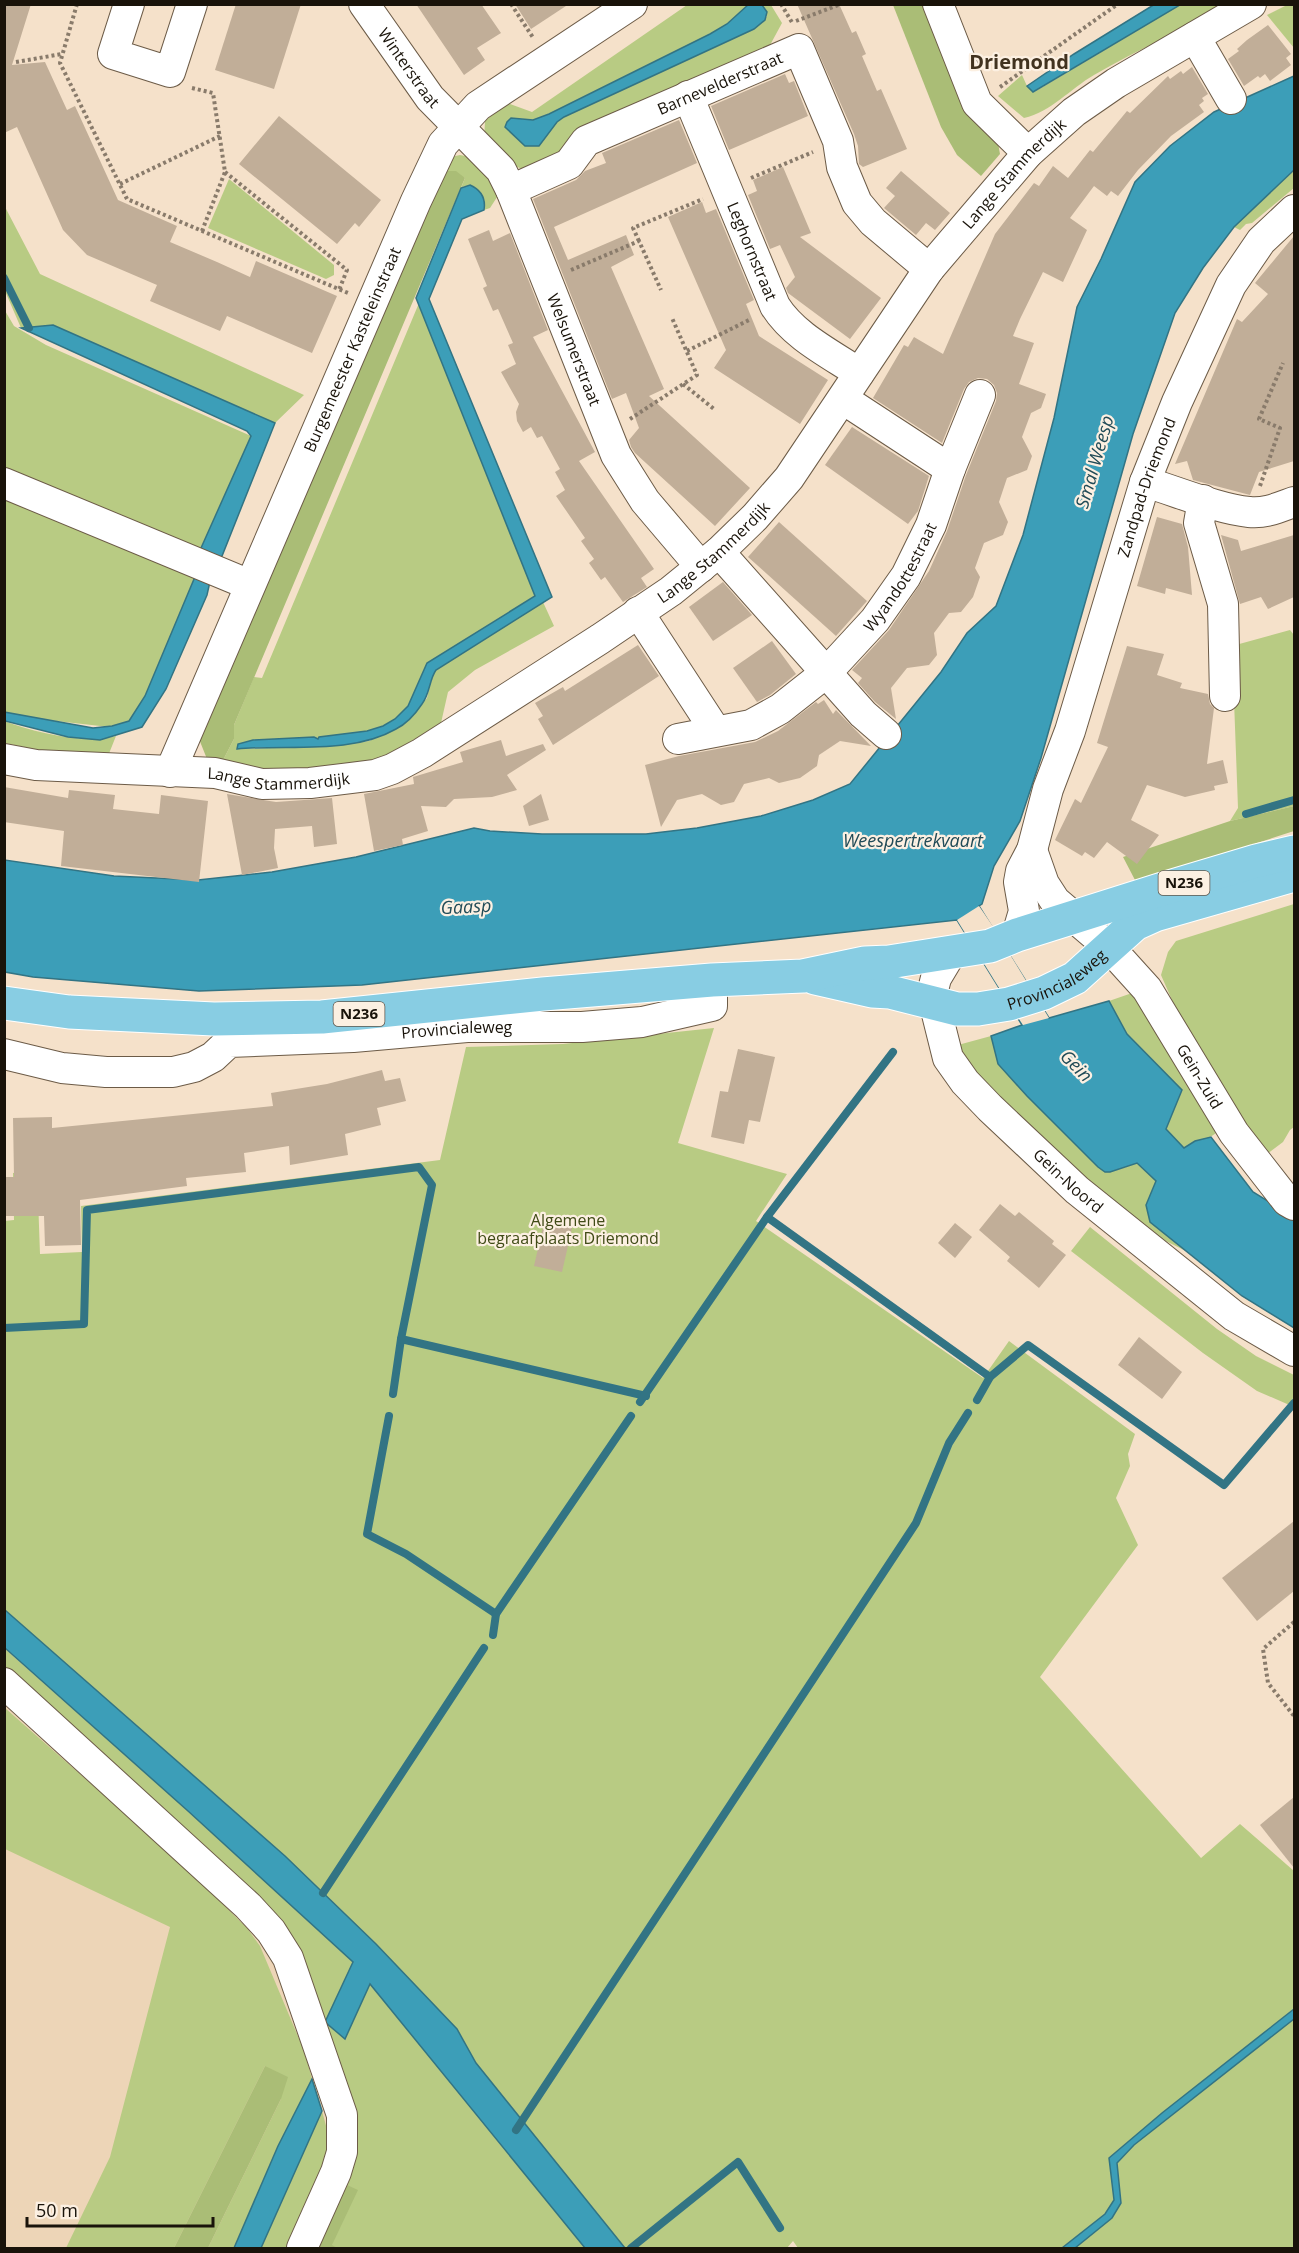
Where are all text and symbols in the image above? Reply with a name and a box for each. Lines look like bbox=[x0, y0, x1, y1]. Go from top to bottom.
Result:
street label: Winterstraat bbox=[373, 23, 445, 113]
street label: Barnevelderstraat bbox=[654, 46, 786, 120]
district label: Driemond bbox=[969, 48, 1069, 75]
street label: Lange Stammerdijk bbox=[957, 113, 1071, 233]
street label: Leghornstraat bbox=[722, 198, 783, 304]
street label: Burgemeester Kasteleinstraat bbox=[298, 243, 406, 456]
street label: Welsumerstraat bbox=[542, 290, 606, 409]
water label: Smal Weesp bbox=[1069, 412, 1119, 511]
street label: Zandpad-Driemond bbox=[1112, 414, 1181, 560]
street label: Lange Stammerdijk bbox=[653, 496, 775, 608]
street label: Wyandottestraat bbox=[859, 518, 942, 637]
street label: Lange Stammerdijk bbox=[207, 762, 351, 795]
water label: Weespertrekvaart bbox=[843, 828, 984, 852]
road number: N236 bbox=[1158, 871, 1210, 895]
water label: Gaasp bbox=[440, 893, 492, 919]
street label: Provincialeweg bbox=[1004, 944, 1111, 1015]
road number: N236 bbox=[334, 1002, 385, 1026]
street label: Provincialeweg bbox=[400, 1016, 513, 1044]
street label: Gein-Zuid bbox=[1172, 1040, 1228, 1113]
water label: Gein bbox=[1055, 1044, 1098, 1087]
street label: Gein-Noord bbox=[1028, 1143, 1108, 1218]
park label: Algemene begraafplaats Driemond bbox=[477, 1209, 659, 1249]
scale bar bbox=[27, 2190, 213, 2228]
text: 50 m bbox=[36, 2198, 78, 2222]

